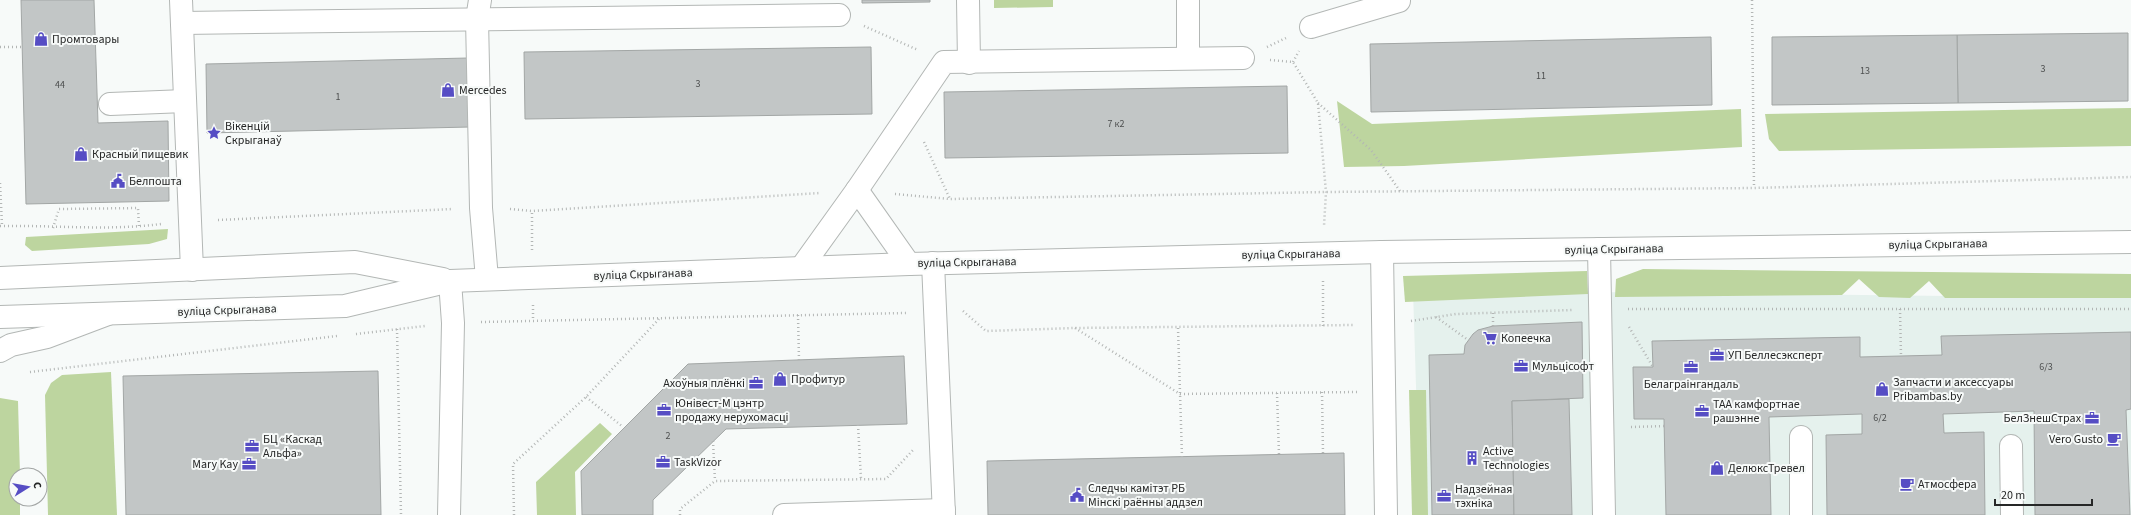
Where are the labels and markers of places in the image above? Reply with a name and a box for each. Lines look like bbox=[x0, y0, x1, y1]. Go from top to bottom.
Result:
shop icon: Промтовары bbox=[33, 31, 49, 47]
place label: Промтовары bbox=[52, 31, 119, 48]
shop icon: Mercedes bbox=[440, 82, 456, 98]
place label: Mercedes bbox=[459, 82, 507, 99]
place label: Вікенцій Скрыганаў bbox=[225, 118, 282, 149]
place icon: Вікенцій Скрыганаў bbox=[206, 125, 222, 141]
shop icon: Красный пищевик bbox=[73, 146, 89, 162]
place label: Красный пищевик bbox=[92, 146, 188, 163]
public building icon: Белпошта bbox=[110, 173, 126, 189]
place label: Белпошта bbox=[129, 173, 182, 190]
supermarket icon: Копеечка bbox=[1482, 330, 1498, 346]
place label: Копеечка bbox=[1501, 330, 1551, 347]
office icon: УП Беллесэксперт bbox=[1709, 347, 1725, 363]
place label: УП Беллесэксперт bbox=[1728, 347, 1823, 364]
office icon: Мульцісофт bbox=[1513, 358, 1529, 374]
place label: Мульцісофт bbox=[1532, 358, 1594, 375]
office icon: Белаграінгандаль bbox=[1683, 359, 1699, 375]
shop icon: Профитур bbox=[772, 371, 788, 387]
place label: Профитур bbox=[791, 371, 846, 388]
place label: Запчасти и аксессуары Pribambas.by bbox=[1893, 374, 2014, 405]
place label: Ахоўныя плёнкі bbox=[663, 375, 745, 392]
office icon: Ахоўныя плёнкі bbox=[748, 375, 764, 391]
place label: Белаграінгандаль bbox=[1644, 376, 1738, 393]
shop icon: Запчасти и аксессуары Pribambas.by bbox=[1874, 381, 1890, 397]
place label: Юнівест-М цэнтр продажу нерухомасці bbox=[675, 395, 789, 426]
place label: ТАА камфортнае рашэнне bbox=[1713, 396, 1800, 427]
office icon: Юнівест-М цэнтр продажу нерухомасці bbox=[656, 402, 672, 418]
office icon: ТАА камфортнае рашэнне bbox=[1694, 403, 1710, 419]
place label: БелЗнешСтрах bbox=[2003, 410, 2082, 427]
office icon: БелЗнешСтрах bbox=[2084, 410, 2100, 426]
place label: БЦ «Каскад Альфа» bbox=[263, 431, 323, 462]
place label: Vero Gusto bbox=[2049, 431, 2103, 448]
cafe icon: Vero Gusto bbox=[2106, 431, 2122, 447]
office icon: БЦ «Каскад Альфа» bbox=[244, 438, 260, 454]
place label: Active Technologies bbox=[1483, 443, 1549, 474]
building icon: Active Technologies bbox=[1464, 450, 1480, 466]
office icon: TaskVizor bbox=[655, 454, 671, 470]
place label: TaskVizor bbox=[674, 454, 722, 471]
place label: Mary Kay bbox=[192, 456, 238, 473]
office icon: Mary Kay bbox=[241, 456, 257, 472]
shop icon: ДелюксТревел bbox=[1709, 460, 1725, 476]
place label: ДелюксТревел bbox=[1728, 460, 1805, 477]
cafe icon: Атмосфера bbox=[1899, 476, 1915, 492]
place label: Атмосфера bbox=[1918, 476, 1977, 493]
place label: Следчы камітэт РБ Мінскі раённы аддзел bbox=[1088, 480, 1203, 511]
place label: Надзейная тэхніка bbox=[1455, 481, 1512, 512]
public building icon: Следчы камітэт РБ Мінскі раённы аддзел bbox=[1069, 487, 1085, 503]
office icon: Надзейная тэхніка bbox=[1436, 488, 1452, 504]

